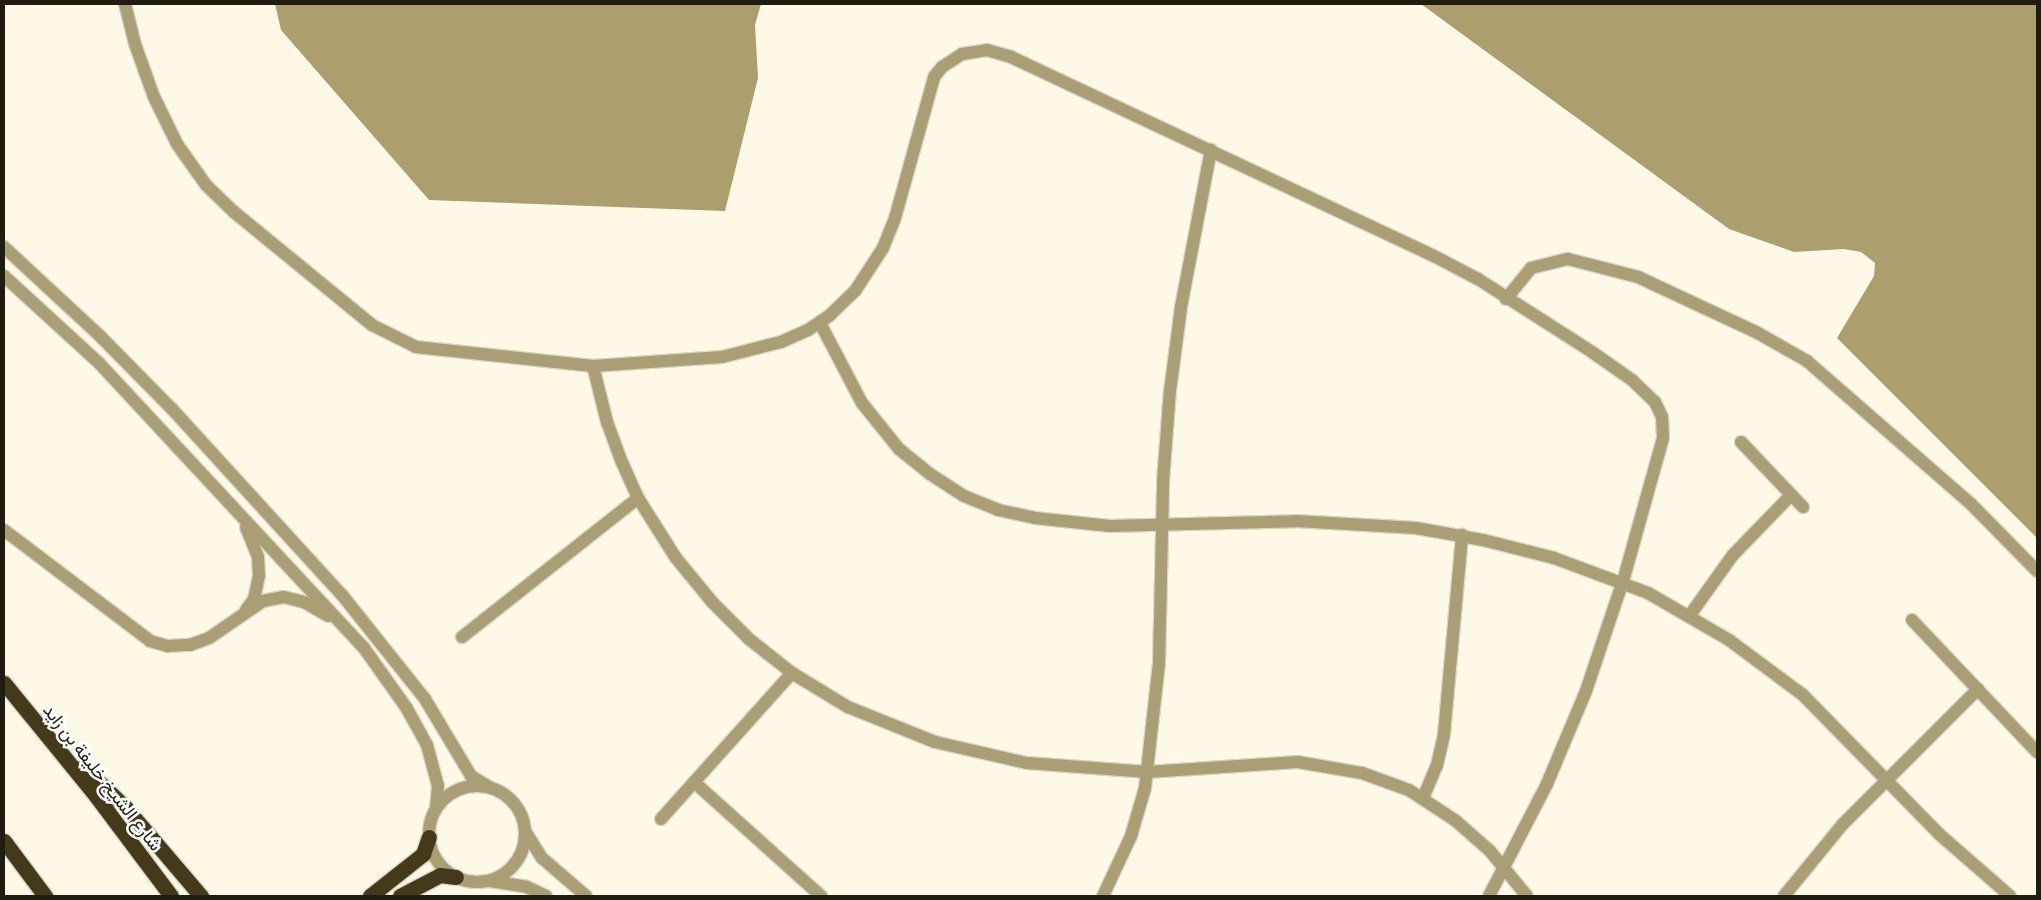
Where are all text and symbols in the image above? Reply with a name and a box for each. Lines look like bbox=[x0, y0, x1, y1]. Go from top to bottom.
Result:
street label: شارع الشيخ خليفة بن زايد bbox=[39, 699, 167, 855]

